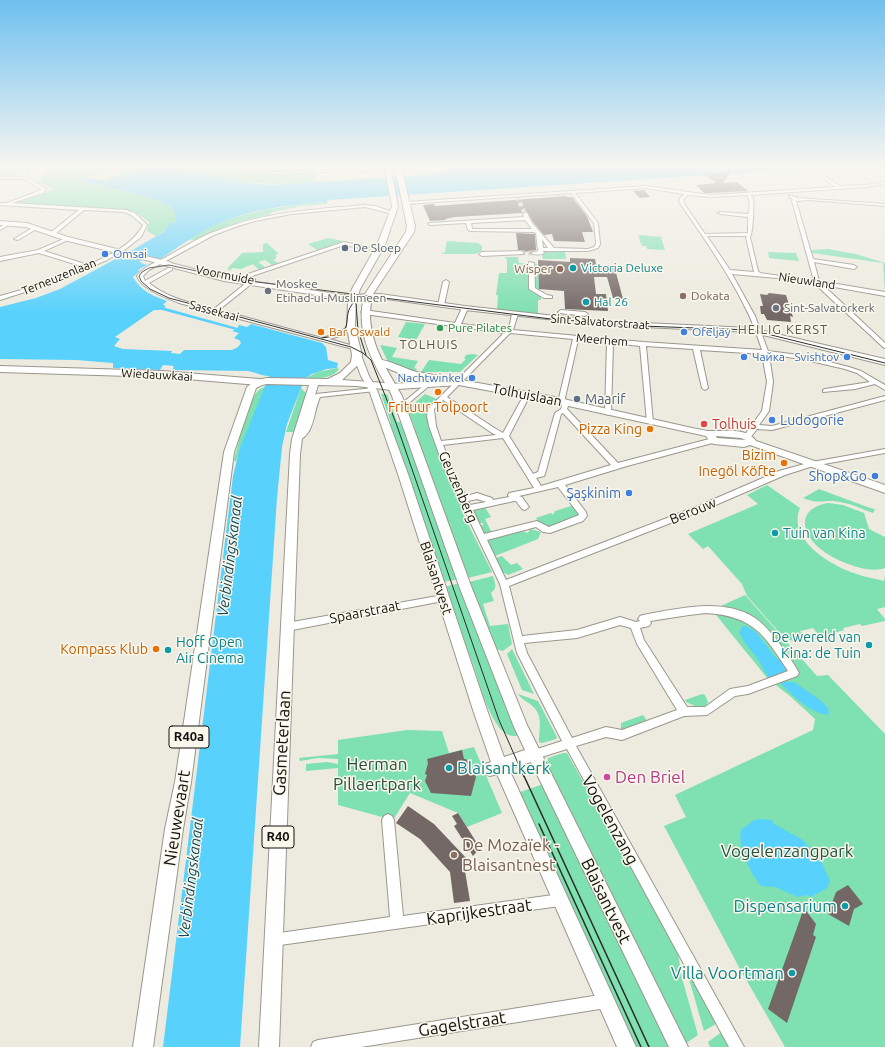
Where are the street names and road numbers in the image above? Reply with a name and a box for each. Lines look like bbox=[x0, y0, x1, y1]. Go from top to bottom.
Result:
street label: Terneuzenlaan bbox=[20, 256, 98, 298]
street label: Voormuide bbox=[194, 262, 256, 288]
street label: Nieuwland bbox=[777, 269, 837, 293]
street label: Sassekaai bbox=[188, 297, 240, 325]
street label: Sint-Salvatorstraat bbox=[550, 311, 650, 333]
street label: Meerhem bbox=[575, 331, 629, 349]
street label: Wiedauwkaai bbox=[121, 366, 193, 384]
street label: Tolhuislaan bbox=[491, 380, 563, 410]
street label: Geuzenberg bbox=[435, 449, 481, 525]
street label: Berouw bbox=[667, 494, 719, 528]
street label: Blaisantvest bbox=[416, 539, 456, 617]
street label: Spaarstraat bbox=[328, 597, 402, 627]
street label: Gasmeterlaan bbox=[269, 690, 295, 796]
road number: R40a bbox=[169, 726, 209, 748]
street label: Nieuwevaart bbox=[159, 769, 195, 867]
street label: Vogelenzang bbox=[577, 772, 643, 868]
road number: R40 bbox=[262, 826, 294, 848]
street label: Blaisantvest bbox=[577, 855, 635, 947]
street label: Kaprijkestraat bbox=[425, 895, 533, 929]
street label: Gagelstraat bbox=[417, 1007, 507, 1041]

